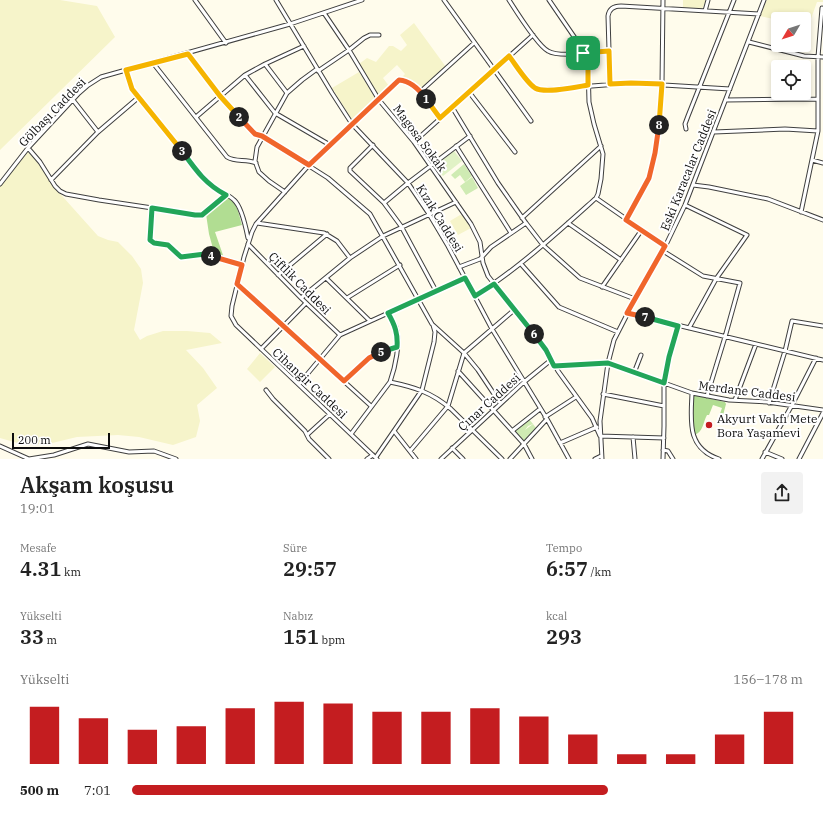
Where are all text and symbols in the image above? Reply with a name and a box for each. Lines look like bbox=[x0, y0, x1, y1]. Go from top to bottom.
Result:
north arrow bbox=[771, 12, 811, 52]
map controls bbox=[771, 12, 811, 100]
pin bbox=[566, 36, 600, 70]
icon: arrive bbox=[572, 42, 594, 64]
button: locate bbox=[771, 60, 811, 100]
street label: Gölbaşı Caddesi bbox=[15, 74, 89, 150]
pin: 1 bbox=[416, 89, 436, 109]
text: 1 bbox=[423, 92, 429, 106]
street label: Magosa Sokak bbox=[390, 102, 450, 174]
pin: 2 bbox=[229, 107, 249, 127]
street label: Eski Karacalar Caddesi bbox=[657, 107, 719, 233]
text: 2 bbox=[236, 110, 242, 124]
pin: 8 bbox=[649, 115, 669, 135]
text: 8 bbox=[656, 118, 662, 132]
pin: 3 bbox=[172, 141, 192, 161]
text: 3 bbox=[179, 144, 185, 158]
street label: Kızık Caddesi bbox=[413, 182, 467, 255]
pin: 4 bbox=[201, 246, 221, 266]
text: 4 bbox=[208, 249, 214, 263]
street label: Çiftlik Caddesi bbox=[266, 249, 334, 317]
pin: 7 bbox=[635, 307, 655, 327]
text: 7 bbox=[642, 310, 648, 324]
pin: 6 bbox=[524, 324, 544, 344]
text: 6 bbox=[531, 327, 537, 341]
pin: 5 bbox=[371, 342, 391, 362]
street label: Cihangir Caddesi bbox=[270, 345, 351, 422]
text: 5 bbox=[378, 345, 384, 359]
street label: Çınar Caddesi bbox=[455, 370, 523, 434]
street label: Merdane Caddesi bbox=[698, 378, 797, 404]
place label: Akyurt Vakfı Mete Bora Yaşamevi bbox=[717, 411, 817, 440]
marker: Akyurt Vakfı Mete Bora Yaşamevi bbox=[704, 420, 714, 430]
scale bar bbox=[12, 431, 110, 450]
text: 200 m bbox=[18, 433, 51, 447]
text: Akşam koşusu bbox=[20, 470, 174, 499]
button: share bbox=[761, 472, 803, 514]
text: 19:01 bbox=[20, 500, 55, 517]
text: Mesafe bbox=[20, 541, 56, 555]
text: Süre bbox=[283, 541, 307, 555]
text: Tempo bbox=[546, 541, 582, 555]
text: 4.31 bbox=[20, 555, 62, 582]
text: 29:57 bbox=[283, 555, 337, 582]
text: 6:57 bbox=[546, 555, 588, 582]
text: km bbox=[62, 565, 81, 579]
text: /km bbox=[588, 565, 611, 579]
text: Yükselti bbox=[20, 609, 62, 623]
text: Nabız bbox=[283, 609, 313, 623]
text: kcal bbox=[546, 609, 567, 623]
text: 33 bbox=[20, 623, 44, 650]
text: 151 bbox=[283, 623, 319, 650]
text: 293 bbox=[546, 623, 582, 650]
text: m bbox=[44, 633, 57, 647]
text: bpm bbox=[319, 633, 345, 647]
text: Yükselti bbox=[20, 671, 69, 688]
text: 156–178 m bbox=[733, 671, 803, 688]
text: 500 m bbox=[20, 782, 59, 799]
text: 7:01 bbox=[84, 782, 111, 799]

